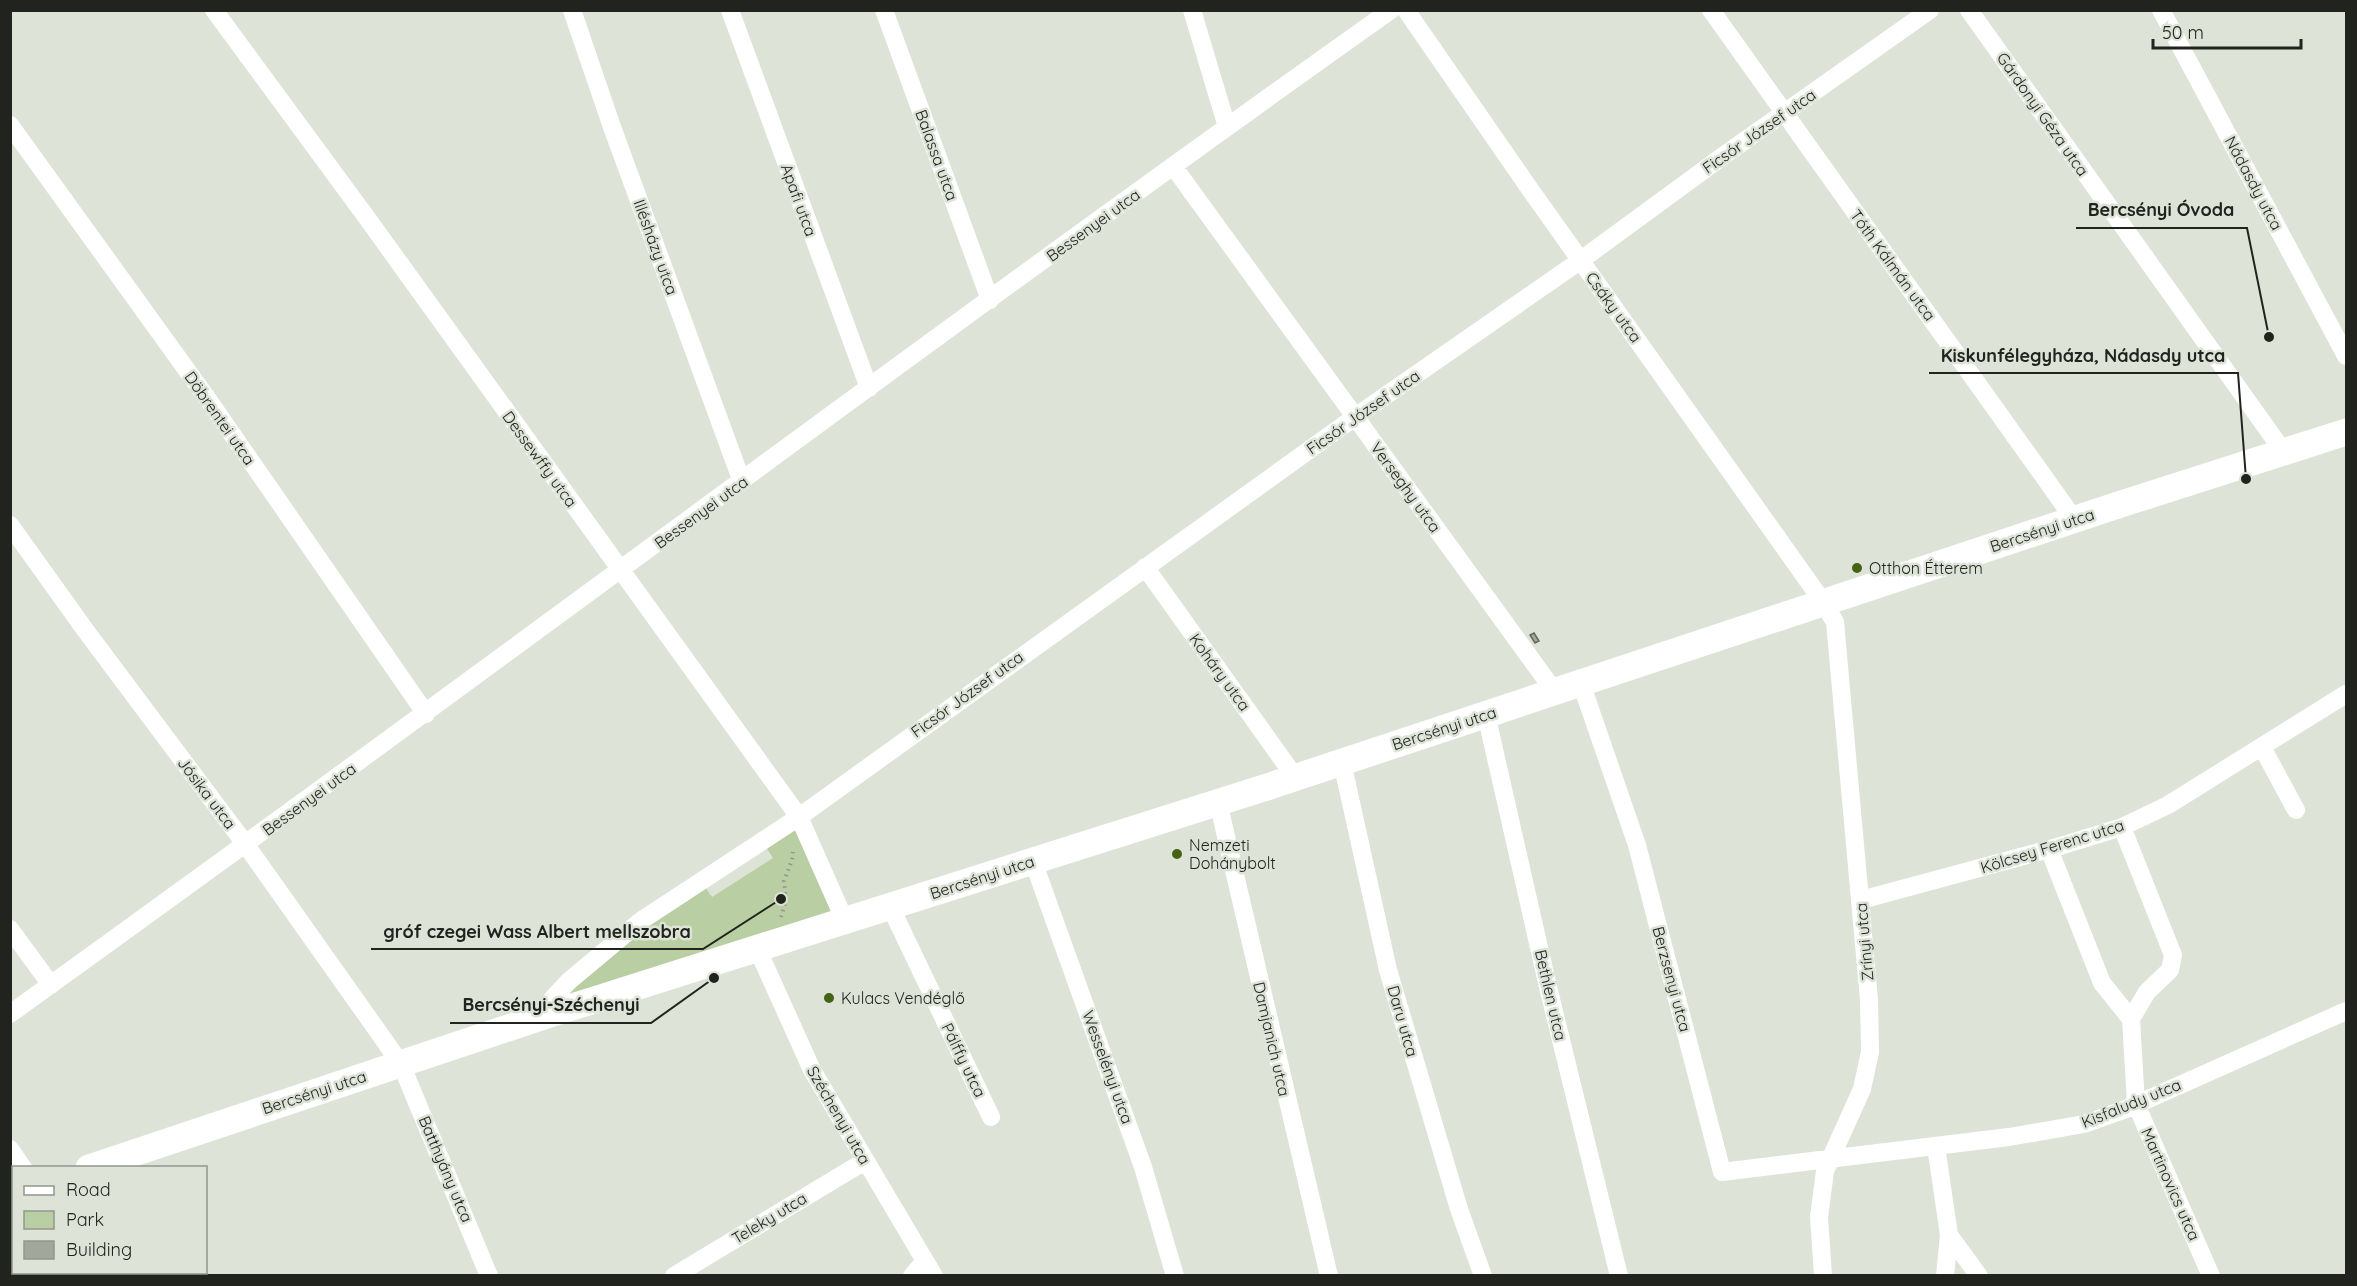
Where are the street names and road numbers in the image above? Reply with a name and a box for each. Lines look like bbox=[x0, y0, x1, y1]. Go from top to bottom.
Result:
street label: Gárdonyi Géza utca bbox=[1993, 48, 2093, 180]
street label: Ficsór József utca bbox=[1698, 84, 1820, 178]
street label: Balassa utca bbox=[911, 107, 963, 203]
street label: Nádasdy utca bbox=[2221, 132, 2287, 234]
street label: Apafi utca bbox=[777, 161, 821, 239]
street label: Bessenyei utca bbox=[1042, 184, 1144, 266]
street label: Illésházy utca bbox=[629, 197, 683, 297]
street label: Tóth Kálmán utca bbox=[1846, 205, 1940, 325]
street label: Csáky utca bbox=[1582, 268, 1646, 346]
street label: Ficsór József utca bbox=[1302, 365, 1424, 459]
street label: Döbrentei utca bbox=[180, 367, 260, 469]
street label: Dessewffy utca bbox=[498, 407, 582, 511]
street label: Verseghy utca bbox=[1367, 438, 1445, 536]
street label: Bessenyei utca bbox=[650, 471, 752, 553]
street label: Bercsényi utca bbox=[1987, 504, 2097, 556]
street label: Koháry utca bbox=[1185, 629, 1255, 715]
street label: Ficsór József utca bbox=[907, 647, 1027, 741]
street label: Bercsényi utca bbox=[1389, 702, 1499, 754]
street label: Jósika utca bbox=[174, 753, 240, 833]
street label: Bessenyei utca bbox=[258, 758, 360, 840]
street label: Kölcsey Ferenc utca bbox=[1978, 815, 2126, 877]
street label: Bercsényi utca bbox=[927, 851, 1037, 903]
street label: Zrínyi utca bbox=[1851, 902, 1877, 982]
street label: Berzsenyi utca bbox=[1648, 924, 1696, 1034]
street label: Bethlen utca bbox=[1531, 948, 1571, 1042]
street label: Damjanich utca bbox=[1249, 980, 1295, 1098]
street label: Daru utca bbox=[1383, 983, 1423, 1059]
street label: Wesselényi utca bbox=[1078, 1007, 1138, 1127]
street label: Pálffy utca bbox=[937, 1020, 991, 1100]
street label: Széchenyi utca bbox=[803, 1062, 875, 1168]
street label: Bercsényi utca bbox=[259, 1066, 369, 1118]
street label: Kisfaludy utca bbox=[2078, 1074, 2184, 1132]
street label: Batthyány utca bbox=[415, 1113, 477, 1225]
street label: Martinovics utca bbox=[2137, 1125, 2205, 1243]
street label: Teleky utca bbox=[728, 1188, 810, 1248]

